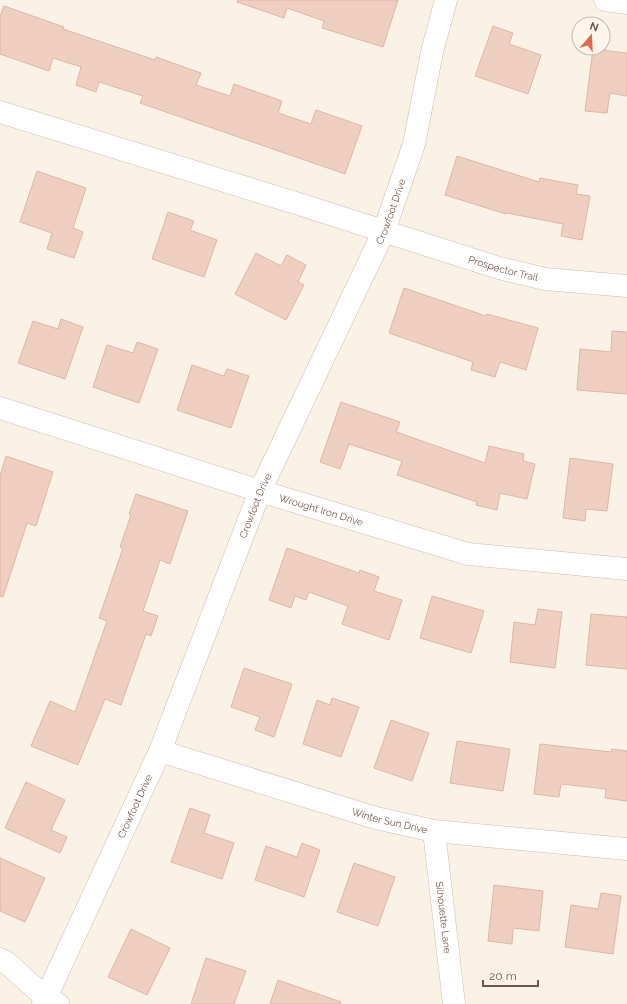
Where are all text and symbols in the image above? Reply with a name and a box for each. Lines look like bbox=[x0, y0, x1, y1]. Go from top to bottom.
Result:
north arrow bbox=[571, 16, 611, 56]
text: N bbox=[588, 20, 600, 35]
street label: Crowfoot Drive bbox=[374, 177, 408, 246]
street label: Prospector Trail bbox=[467, 254, 539, 283]
street label: Crowfoot Drive bbox=[237, 471, 274, 540]
street label: Wrought Iron Drive bbox=[278, 492, 365, 528]
street label: Crowfoot Drive bbox=[115, 773, 154, 840]
street label: Winter Sun Drive bbox=[350, 806, 429, 835]
street label: Silhouette Lane bbox=[434, 881, 453, 954]
scale bar bbox=[483, 962, 538, 988]
text: 20 m bbox=[489, 969, 517, 983]

